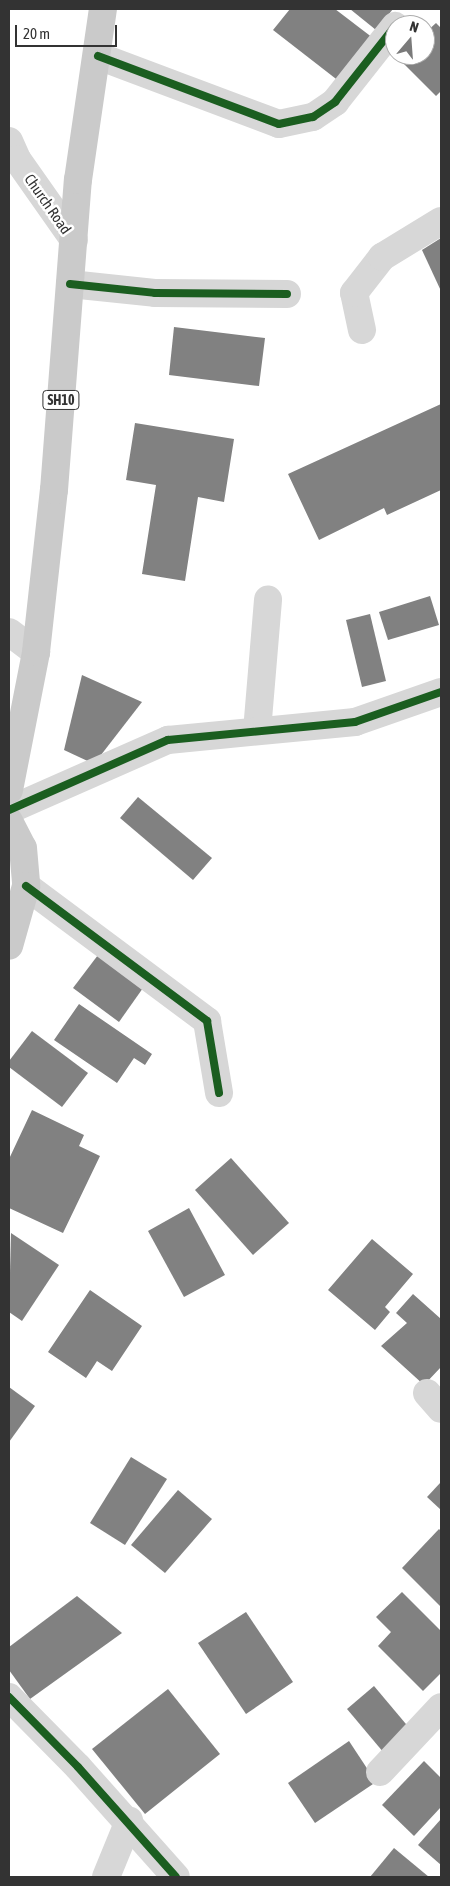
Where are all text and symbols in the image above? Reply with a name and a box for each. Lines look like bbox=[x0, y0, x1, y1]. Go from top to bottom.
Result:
scale bar bbox=[18, 15, 120, 47]
north arrow bbox=[385, 15, 435, 65]
text: N bbox=[408, 18, 421, 36]
text: 20 m bbox=[23, 25, 50, 42]
street label: Church Road bbox=[21, 170, 75, 238]
road number: SH10 bbox=[42, 388, 80, 412]

